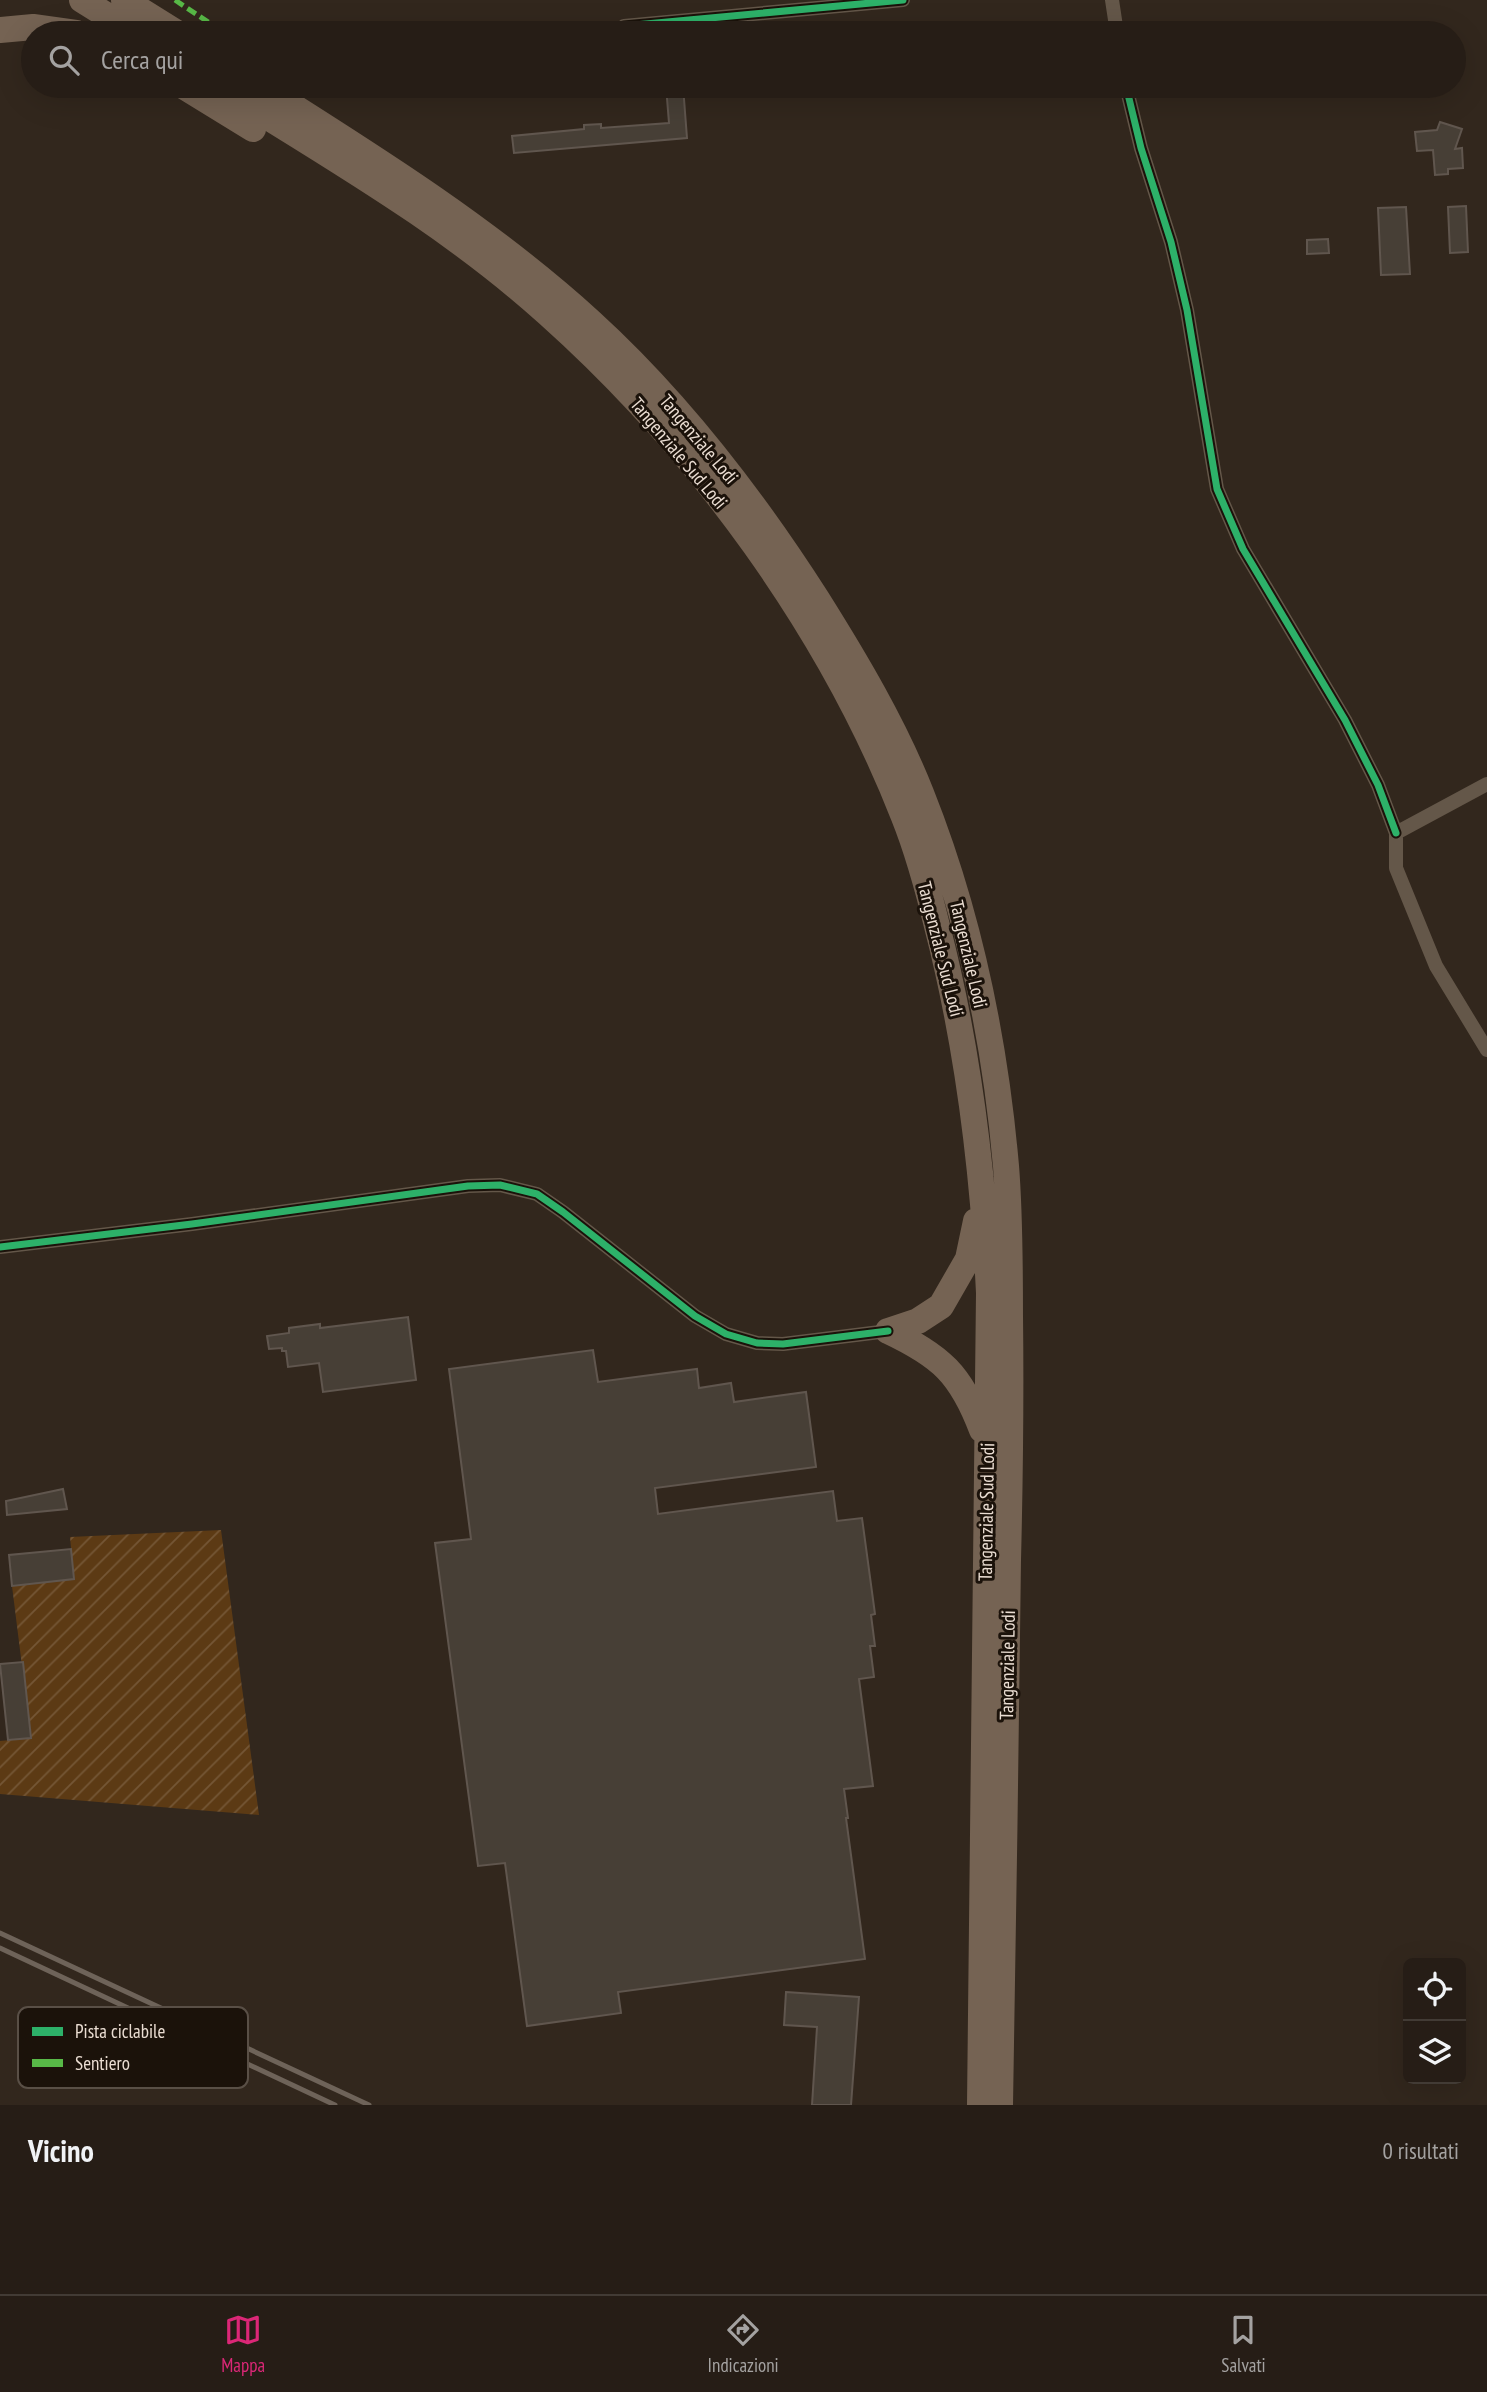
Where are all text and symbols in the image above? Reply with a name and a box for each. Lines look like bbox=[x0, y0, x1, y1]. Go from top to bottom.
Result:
search box bbox=[21, 21, 1466, 98]
icon: search bbox=[45, 41, 83, 79]
text: Cerca qui bbox=[101, 43, 183, 76]
street label: Tangenziale Lodi bbox=[655, 389, 743, 489]
street label: Tangenziale Sud Lodi bbox=[625, 392, 733, 514]
street label: Tangenziale Sud Lodi bbox=[913, 879, 969, 1019]
street label: Tangenziale Lodi bbox=[945, 898, 993, 1010]
street label: Tangenziale Sud Lodi bbox=[973, 1443, 999, 1581]
street label: Tangenziale Lodi bbox=[994, 1610, 1020, 1720]
map controls bbox=[1403, 1958, 1466, 2084]
button: locate bbox=[1403, 1958, 1466, 2021]
legend bbox=[18, 2007, 248, 2088]
text: Pista ciclabile bbox=[75, 2019, 165, 2043]
button: layers bbox=[1403, 2021, 1466, 2084]
text: Sentiero bbox=[75, 2051, 130, 2075]
text: Vicino bbox=[28, 2131, 94, 2170]
text: 0 risultati bbox=[1383, 2136, 1459, 2165]
tab: Mappa bbox=[221, 2311, 265, 2377]
tab: Indicazioni bbox=[708, 2311, 779, 2377]
tab: Salvati bbox=[1221, 2311, 1266, 2377]

